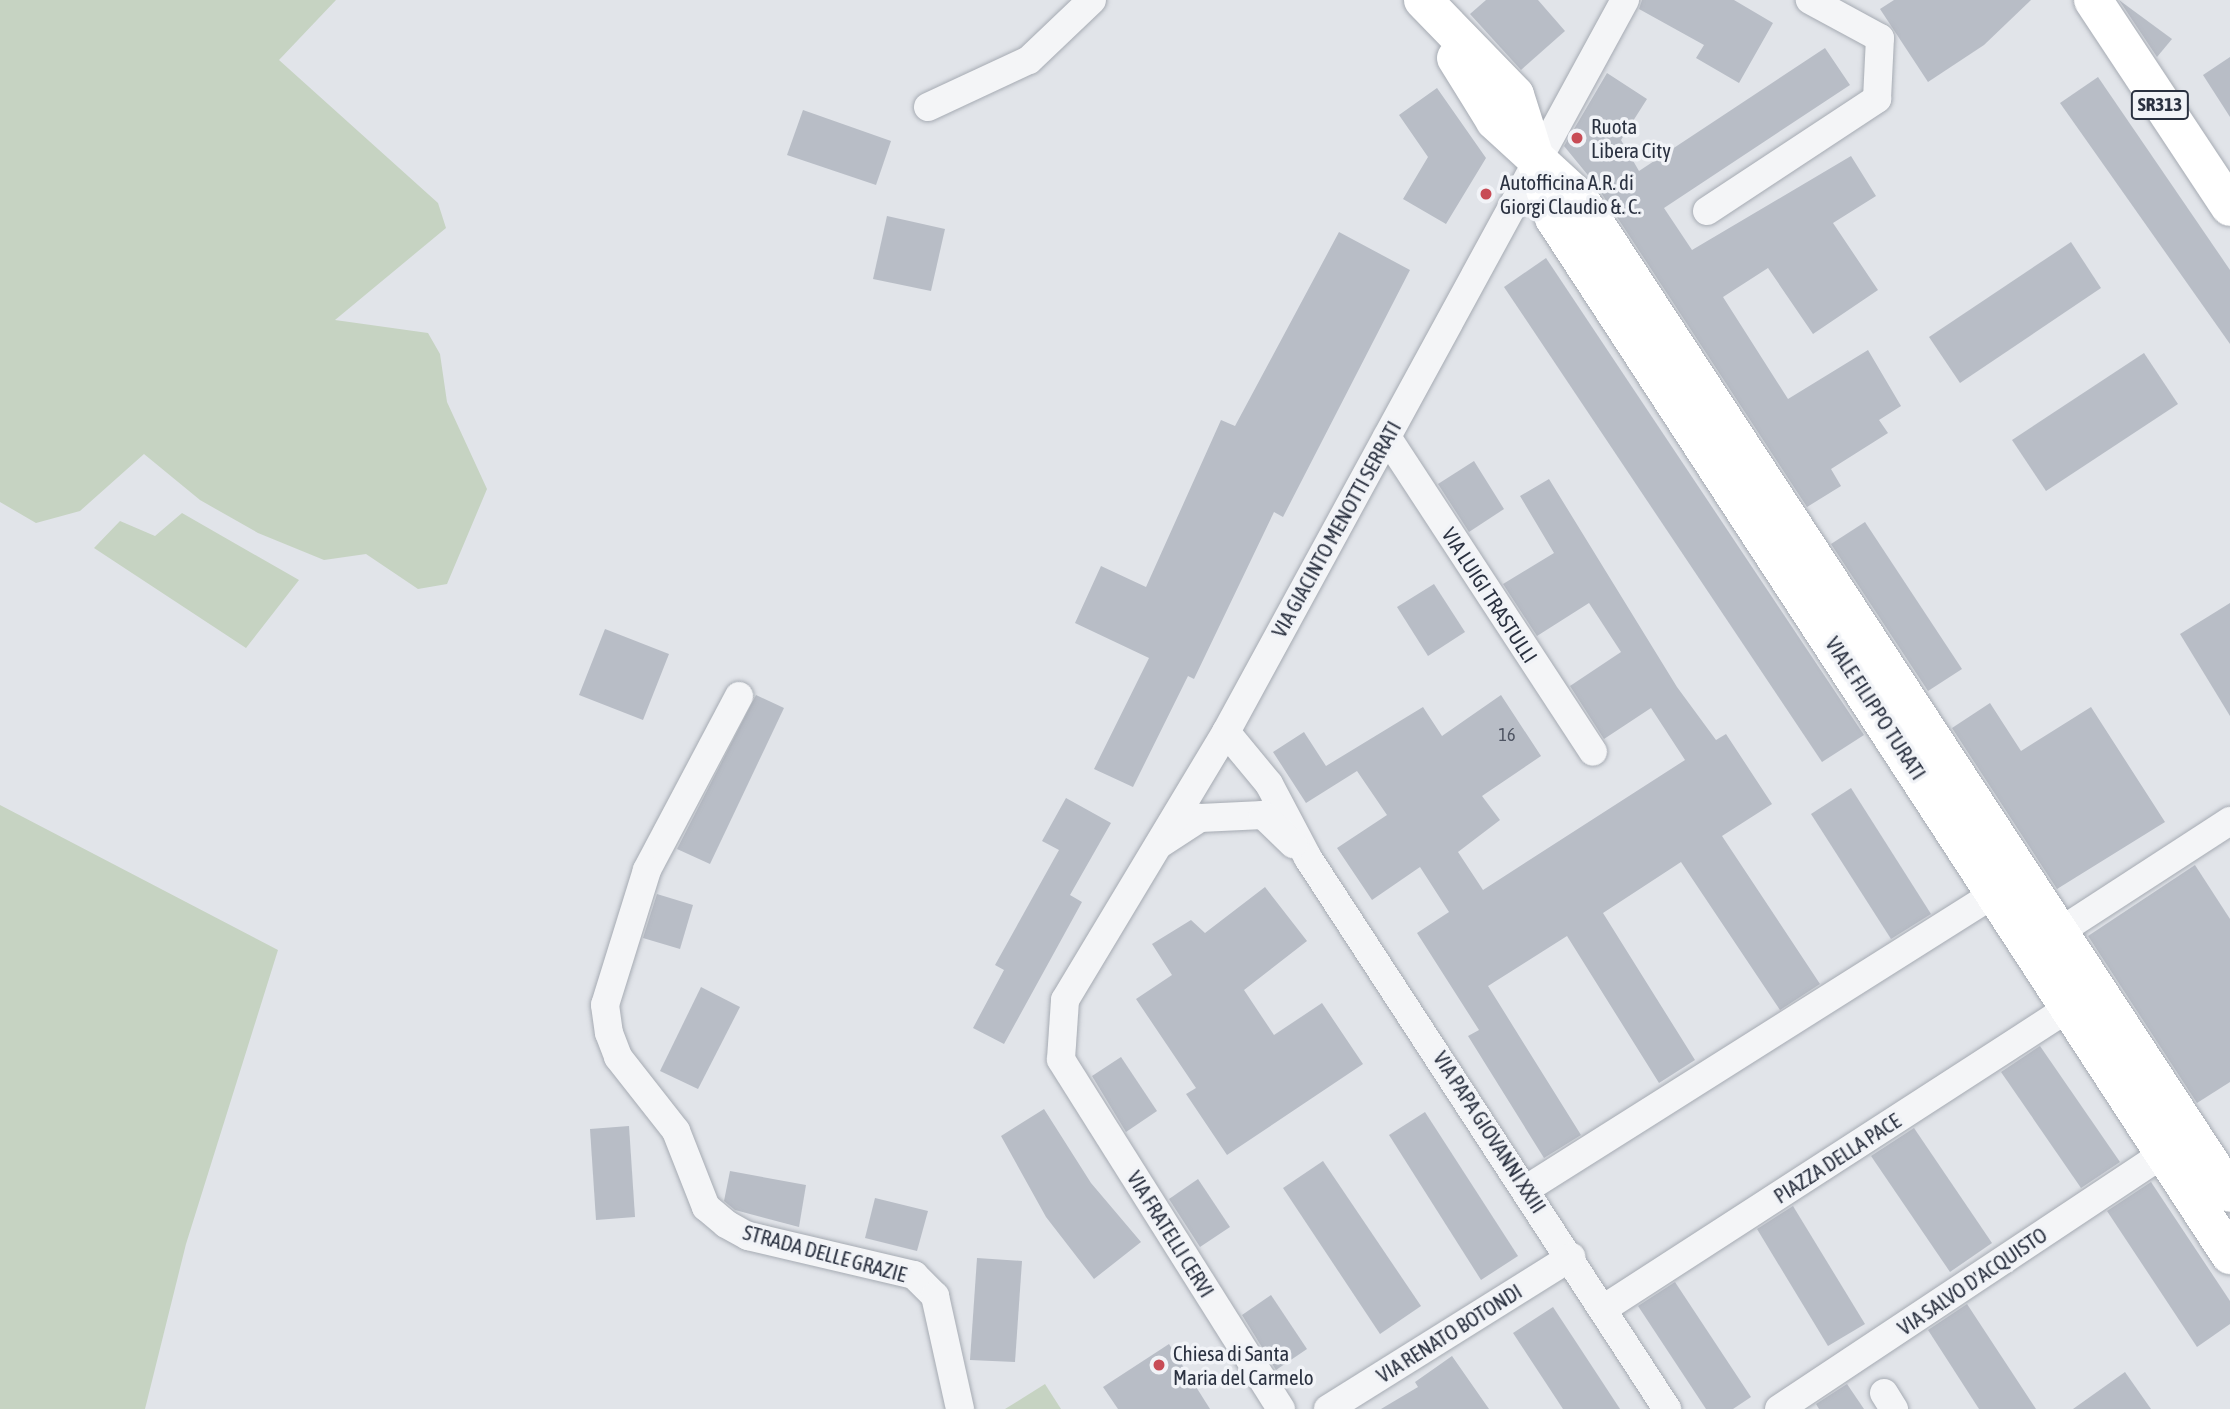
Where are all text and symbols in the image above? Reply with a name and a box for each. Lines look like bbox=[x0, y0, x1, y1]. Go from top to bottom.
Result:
road number: SR313 bbox=[2130, 90, 2190, 120]
place label: Ruota Libera City bbox=[1591, 113, 1671, 163]
marker: Ruota Libera City bbox=[1569, 130, 1585, 146]
place label: Autofficina A.R. di Giorgi Claudio &. C. bbox=[1500, 169, 1641, 219]
marker: Autofficina A.R. di Giorgi Claudio &. C. bbox=[1478, 186, 1494, 202]
street label: VIA GIACINTO MENOTTI SERRATI bbox=[1266, 416, 1406, 642]
street label: VIA LUIGI TRASTULLI bbox=[1437, 523, 1543, 667]
street label: VIALE FILIPPO TURATI bbox=[1820, 632, 1932, 784]
house number: 16 bbox=[1499, 724, 1515, 746]
street label: VIA PAPA GIOVANNI XXIII bbox=[1428, 1046, 1552, 1218]
street label: PIAZZA DELLA PACE bbox=[1769, 1108, 1905, 1208]
street label: VIA FRATELLI CERVI bbox=[1122, 1166, 1220, 1302]
street label: STRADA DELLE GRAZIE bbox=[740, 1219, 910, 1287]
street label: VIA SALVO D'ACQUISTO bbox=[1893, 1222, 2051, 1340]
street label: VIA RENATO BOTONDI bbox=[1372, 1278, 1526, 1388]
place label: Chiesa di Santa Maria del Carmelo bbox=[1173, 1340, 1314, 1390]
marker: Chiesa di Santa Maria del Carmelo bbox=[1151, 1357, 1167, 1373]

